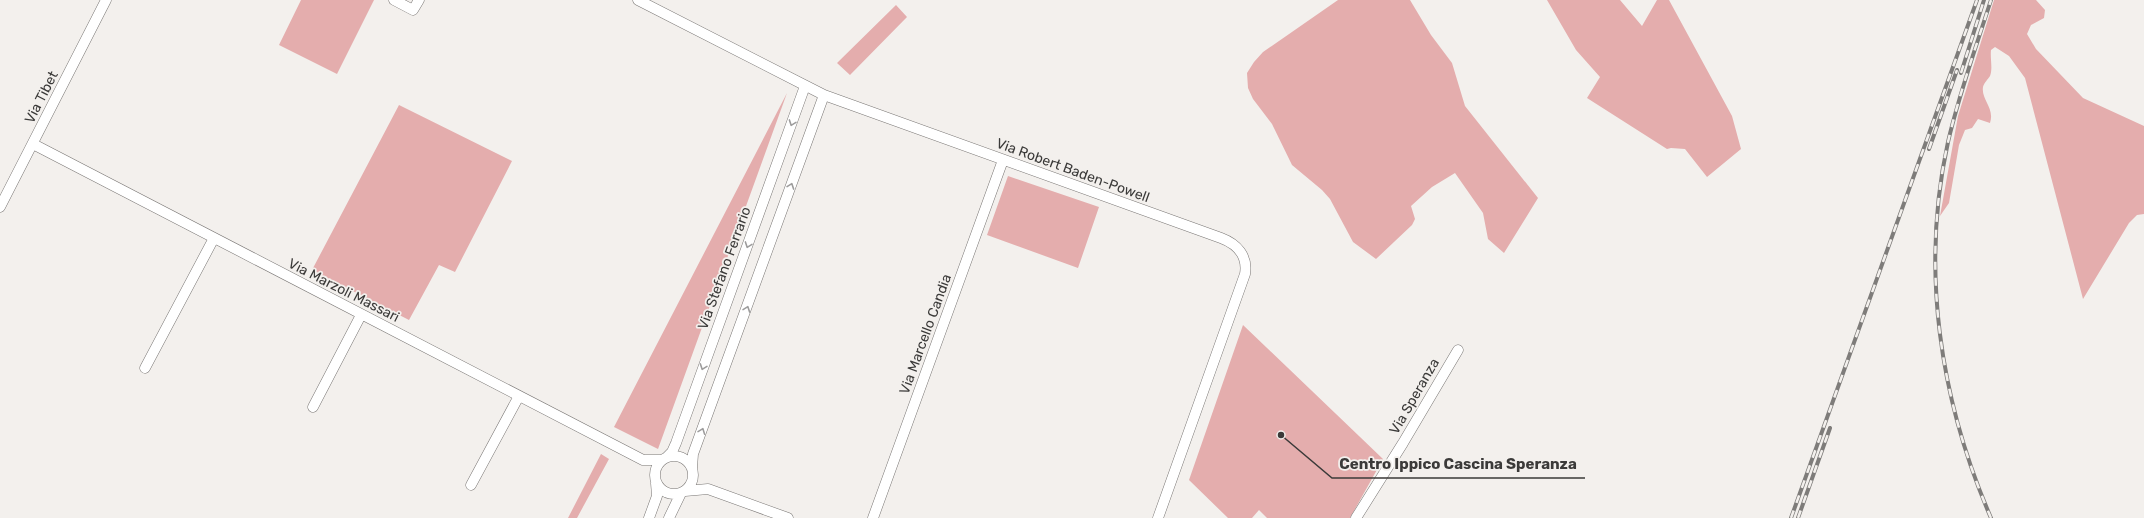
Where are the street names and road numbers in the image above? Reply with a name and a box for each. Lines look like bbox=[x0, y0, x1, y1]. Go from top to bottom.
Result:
street label: Via Tibet bbox=[21, 68, 62, 126]
street label: Via Robert Baden-Powell bbox=[994, 135, 1152, 206]
street label: Via Stefano Ferrario bbox=[694, 204, 755, 332]
street label: Via Marzoli Massari bbox=[285, 255, 402, 326]
street label: Via Marcello Candia bbox=[896, 272, 955, 397]
street label: Via Speranza bbox=[1386, 355, 1443, 437]

